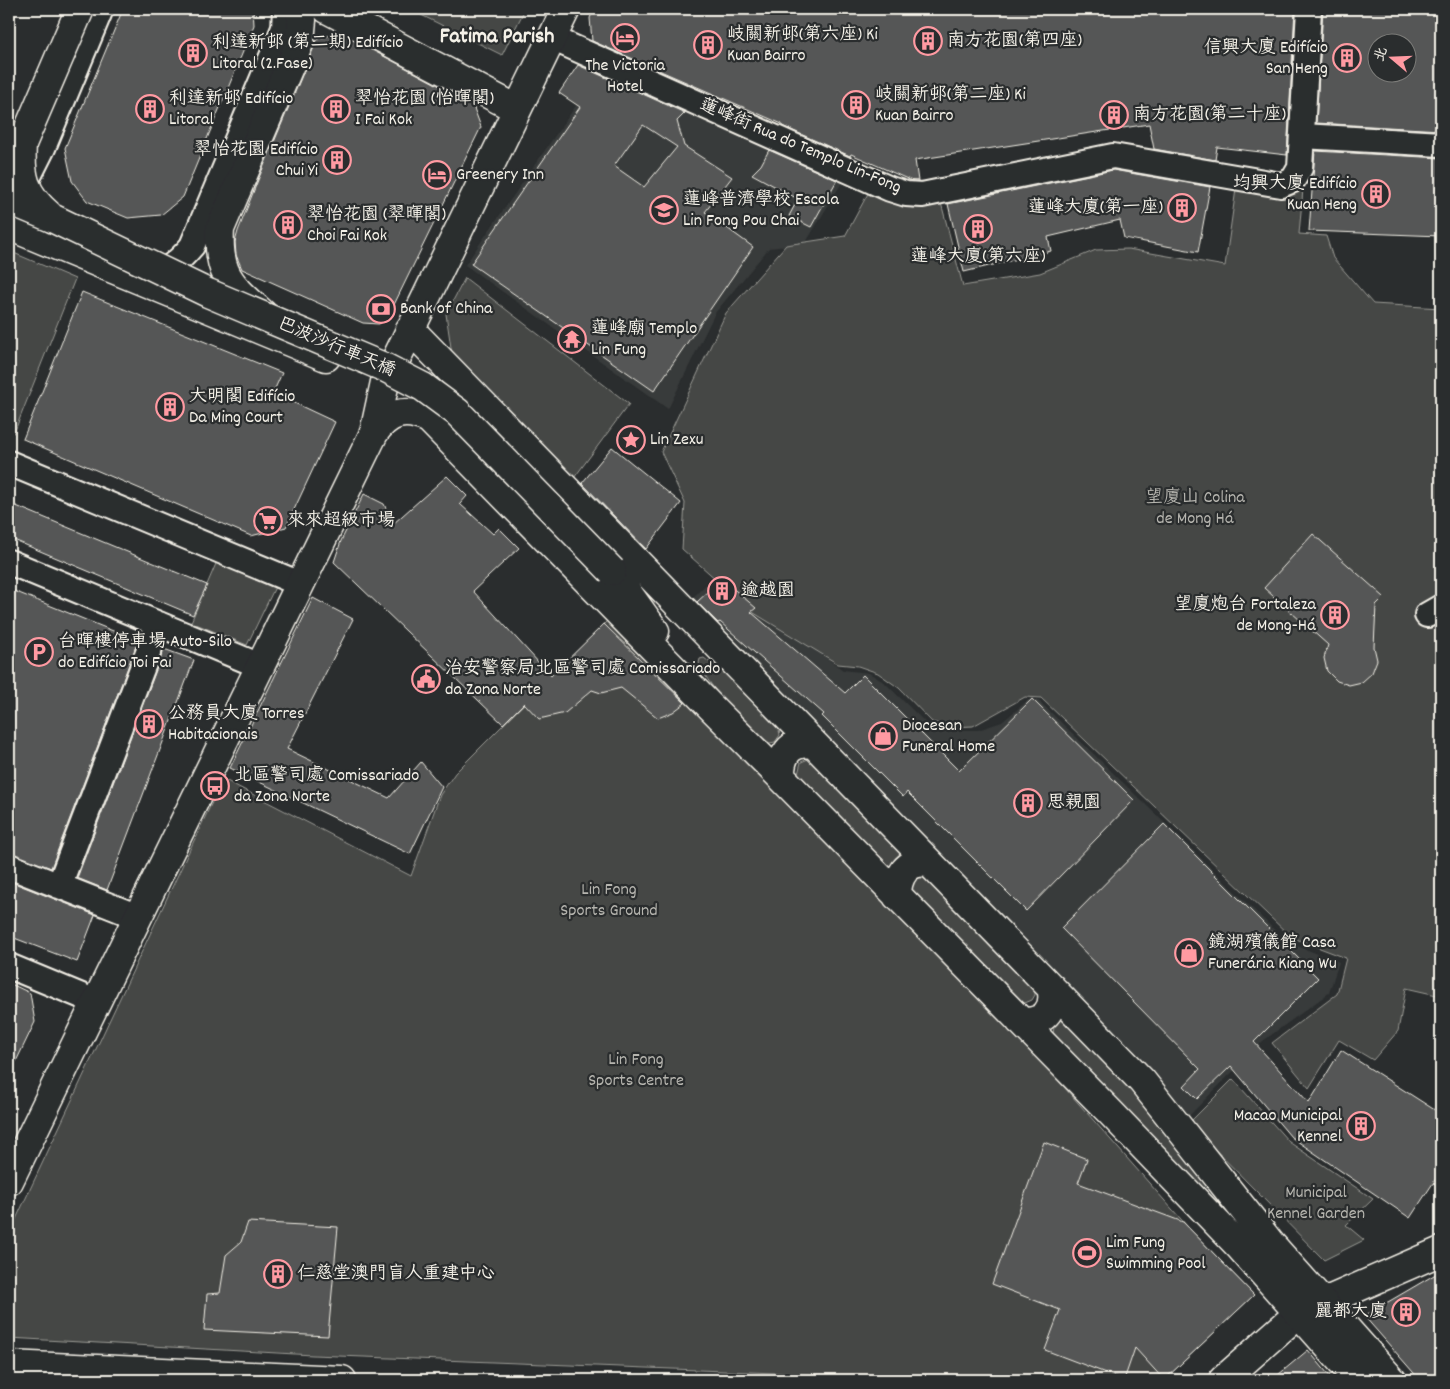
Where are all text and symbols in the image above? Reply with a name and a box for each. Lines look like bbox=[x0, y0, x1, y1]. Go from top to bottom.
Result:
district label: Fatima Parish bbox=[440, 22, 554, 53]
hotel icon: The Victoria Hotel bbox=[610, 23, 640, 53]
place label: 岐關新邨(第六座) Ki Kuan Bairro bbox=[727, 23, 878, 69]
building icon: 南方花園(第四座) bbox=[913, 26, 943, 56]
place label: 南方花園(第四座) bbox=[947, 29, 1082, 54]
building icon: 岐關新邨(第六座) Ki Kuan Bairro bbox=[693, 30, 723, 60]
place label: 利達新邨 (第二期) Edifício Litoral (2.Fase) bbox=[212, 31, 403, 77]
north arrow bbox=[1368, 32, 1418, 82]
place label: 信興大廈 Edifício San Heng bbox=[1204, 36, 1328, 82]
building icon: 利達新邨 (第二期) Edifício Litoral (2.Fase) bbox=[178, 38, 208, 68]
building icon: 信興大廈 Edifício San Heng bbox=[1332, 43, 1362, 73]
text: 北 bbox=[1370, 45, 1393, 64]
place label: The Victoria Hotel bbox=[585, 54, 665, 100]
place label: 岐關新邨(第二座) Ki Kuan Bairro bbox=[875, 83, 1026, 129]
place label: 利達新邨 Edifício Litoral bbox=[169, 87, 293, 133]
place label: 翠怡花園 (怡暉閣) I Fai Kok bbox=[355, 87, 494, 133]
building icon: 岐關新邨(第二座) Ki Kuan Bairro bbox=[841, 90, 871, 120]
street label: 蓮峰街 Rua do Templo Lin-Fong bbox=[695, 93, 905, 201]
building icon: 利達新邨 Edifício Litoral bbox=[135, 94, 165, 124]
building icon: 翠怡花園 (怡暉閣) I Fai Kok bbox=[321, 94, 351, 124]
building icon: 南方花園(第二十座) bbox=[1099, 100, 1129, 130]
place label: 南方花園(第二十座) bbox=[1133, 103, 1286, 128]
place label: 翠怡花園 Edifício Chui Yi bbox=[194, 138, 318, 184]
building icon: 翠怡花園 Edifício Chui Yi bbox=[322, 145, 352, 175]
hotel icon: Greenery Inn bbox=[422, 160, 452, 190]
place label: Greenery Inn bbox=[456, 163, 544, 188]
place label: 均興大廈 Edifício Kuan Heng bbox=[1233, 172, 1357, 218]
building icon: 均興大廈 Edifício Kuan Heng bbox=[1361, 179, 1391, 209]
place label: 蓮峰普濟學校 Escola Lin Fong Pou Chai bbox=[683, 188, 839, 234]
building icon: 蓮峰大廈(第一座) bbox=[1167, 193, 1197, 223]
school or university icon: 蓮峰普濟學校 Escola Lin Fong Pou Chai bbox=[649, 195, 679, 225]
place label: 蓮峰大廈(第一座) bbox=[1028, 196, 1163, 221]
place label: 翠怡花園 (翠暉閣) Choi Fai Kok bbox=[307, 203, 446, 249]
building icon: 翠怡花園 (翠暉閣) Choi Fai Kok bbox=[273, 210, 303, 240]
building icon: 蓮峰大廈(第六座) bbox=[963, 214, 993, 244]
place label: 蓮峰大廈(第六座) bbox=[911, 245, 1046, 270]
bank icon: Bank of China bbox=[366, 294, 396, 324]
place label: Bank of China bbox=[400, 297, 493, 322]
street label: 巴波沙行車天橋 bbox=[273, 312, 399, 384]
place label: 蓮峰廟 Templo Lin Fung bbox=[591, 317, 697, 363]
temple icon: 蓮峰廟 Templo Lin Fung bbox=[557, 324, 587, 354]
place label: 大明閣 Edifício Da Ming Court bbox=[189, 385, 295, 431]
building icon: 大明閣 Edifício Da Ming Court bbox=[155, 392, 185, 422]
place icon: Lin Zexu bbox=[616, 425, 646, 455]
place label: Lin Zexu bbox=[650, 428, 703, 453]
park label: 望廈山 Colina de Mong Há bbox=[1145, 486, 1245, 532]
supermarket icon: 來來超級市場 bbox=[253, 506, 283, 536]
place label: 來來超級市場 bbox=[287, 509, 395, 534]
building icon: 逾越園 bbox=[707, 576, 737, 606]
place label: 逾越園 bbox=[741, 579, 795, 604]
place label: 望廈炮台 Fortaleza de Mong-Há bbox=[1175, 593, 1317, 639]
building icon: 望廈炮台 Fortaleza de Mong-Há bbox=[1320, 600, 1350, 630]
place label: 台暉樓停車場 Auto-Silo do Edifício Toi Fai bbox=[58, 630, 232, 676]
parking icon: 台暉樓停車場 Auto-Silo do Edifício Toi Fai bbox=[24, 637, 54, 667]
place label: 治安警察局北區警司處 Comissariado da Zona Norte bbox=[445, 657, 720, 703]
public building icon: 治安警察局北區警司處 Comissariado da Zona Norte bbox=[411, 664, 441, 694]
place label: 公務員大廈 Torres Habitacionais bbox=[168, 702, 305, 748]
building icon: 公務員大廈 Torres Habitacionais bbox=[134, 709, 164, 739]
place label: Diocesan Funeral Home bbox=[902, 714, 995, 760]
shop icon: Diocesan Funeral Home bbox=[868, 721, 898, 751]
place label: 北區警司處 Comissariado da Zona Norte bbox=[234, 764, 419, 810]
bus stop icon: 北區警司處 Comissariado da Zona Norte bbox=[200, 771, 230, 801]
building icon: 思親園 bbox=[1013, 788, 1043, 818]
place label: 思親園 bbox=[1047, 791, 1101, 816]
park label: Lin Fong Sports Ground bbox=[560, 878, 658, 924]
place label: 鏡湖殯儀館 Casa Funerária Kiang Wu bbox=[1208, 931, 1337, 977]
shop icon: 鏡湖殯儀館 Casa Funerária Kiang Wu bbox=[1174, 938, 1204, 968]
park label: Lin Fong Sports Centre bbox=[588, 1048, 684, 1094]
place label: Macao Municipal Kennel bbox=[1234, 1104, 1343, 1150]
building icon: Macao Municipal Kennel bbox=[1346, 1111, 1376, 1141]
park label: Municipal Kennel Garden bbox=[1267, 1181, 1365, 1227]
place label: Lim Fung Swimming Pool bbox=[1106, 1231, 1206, 1277]
sports icon: Lim Fung Swimming Pool bbox=[1072, 1238, 1102, 1268]
building icon: 仁慈堂澳門盲人重建中心 bbox=[263, 1259, 293, 1289]
place label: 仁慈堂澳門盲人重建中心 bbox=[297, 1262, 495, 1287]
building icon: 麗都大廈 bbox=[1391, 1297, 1421, 1327]
place label: 麗都大廈 bbox=[1315, 1300, 1387, 1325]

